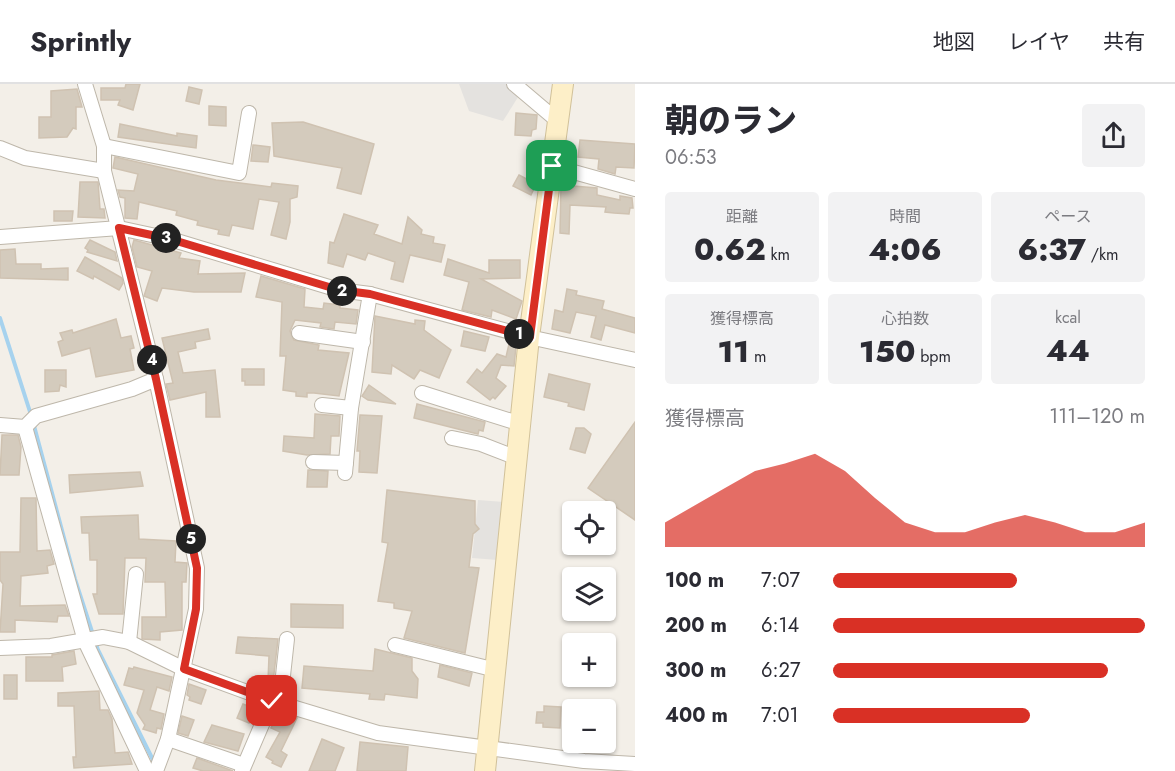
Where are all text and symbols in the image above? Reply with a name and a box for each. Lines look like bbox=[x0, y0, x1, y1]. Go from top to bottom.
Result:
text: Sprintly bbox=[30, 21, 131, 62]
text: 地図 bbox=[933, 27, 975, 57]
text: レイヤ bbox=[1008, 27, 1070, 57]
text: 共有 bbox=[1103, 27, 1145, 57]
text: 朝のラン bbox=[665, 97, 797, 144]
button: share bbox=[1082, 104, 1145, 167]
pin bbox=[526, 140, 577, 191]
text: 06:53 bbox=[665, 143, 717, 172]
icon: arrive bbox=[535, 149, 568, 182]
text: 距離 bbox=[726, 205, 758, 228]
text: 時間 bbox=[889, 205, 921, 228]
text: ペース bbox=[1044, 205, 1092, 228]
pin: 3 bbox=[151, 223, 181, 253]
text: 3 bbox=[161, 226, 171, 249]
text: 0.62 bbox=[694, 228, 766, 271]
text: 4:06 bbox=[868, 228, 942, 271]
text: 6:37 bbox=[1018, 228, 1086, 271]
text: km bbox=[766, 243, 790, 266]
text: /km bbox=[1086, 243, 1118, 266]
pin: 2 bbox=[327, 276, 357, 306]
text: 2 bbox=[337, 279, 347, 302]
text: kcal bbox=[1055, 306, 1081, 329]
text: 獲得標高 bbox=[710, 307, 774, 330]
text: 心拍数 bbox=[881, 307, 929, 330]
pin: 1 bbox=[504, 319, 534, 349]
text: 1 bbox=[515, 322, 523, 345]
text: 44 bbox=[1046, 329, 1090, 372]
text: 11 bbox=[718, 330, 749, 373]
text: 150 bbox=[859, 330, 915, 373]
pin: 4 bbox=[137, 345, 167, 375]
text: m bbox=[749, 345, 766, 368]
text: bpm bbox=[915, 345, 951, 368]
text: 4 bbox=[146, 348, 158, 371]
text: 111–120 m bbox=[1049, 402, 1145, 431]
text: 獲得標高 bbox=[665, 404, 745, 433]
map controls bbox=[562, 501, 616, 753]
button: locate bbox=[562, 501, 616, 555]
pin: 5 bbox=[176, 524, 206, 554]
text: 5 bbox=[186, 527, 196, 550]
text: 100 m bbox=[665, 566, 724, 595]
text: 7:07 bbox=[761, 566, 800, 595]
button: layers bbox=[562, 567, 616, 621]
text: 200 m bbox=[665, 611, 727, 640]
text: 6:14 bbox=[761, 611, 799, 640]
button: + bbox=[562, 633, 616, 687]
text: 300 m bbox=[665, 656, 726, 685]
text: 6:27 bbox=[761, 656, 800, 685]
pin bbox=[246, 675, 297, 726]
icon: check bbox=[255, 684, 288, 717]
button: − bbox=[562, 699, 616, 753]
text: 400 m bbox=[665, 701, 728, 730]
text: 7:01 bbox=[761, 701, 799, 730]

